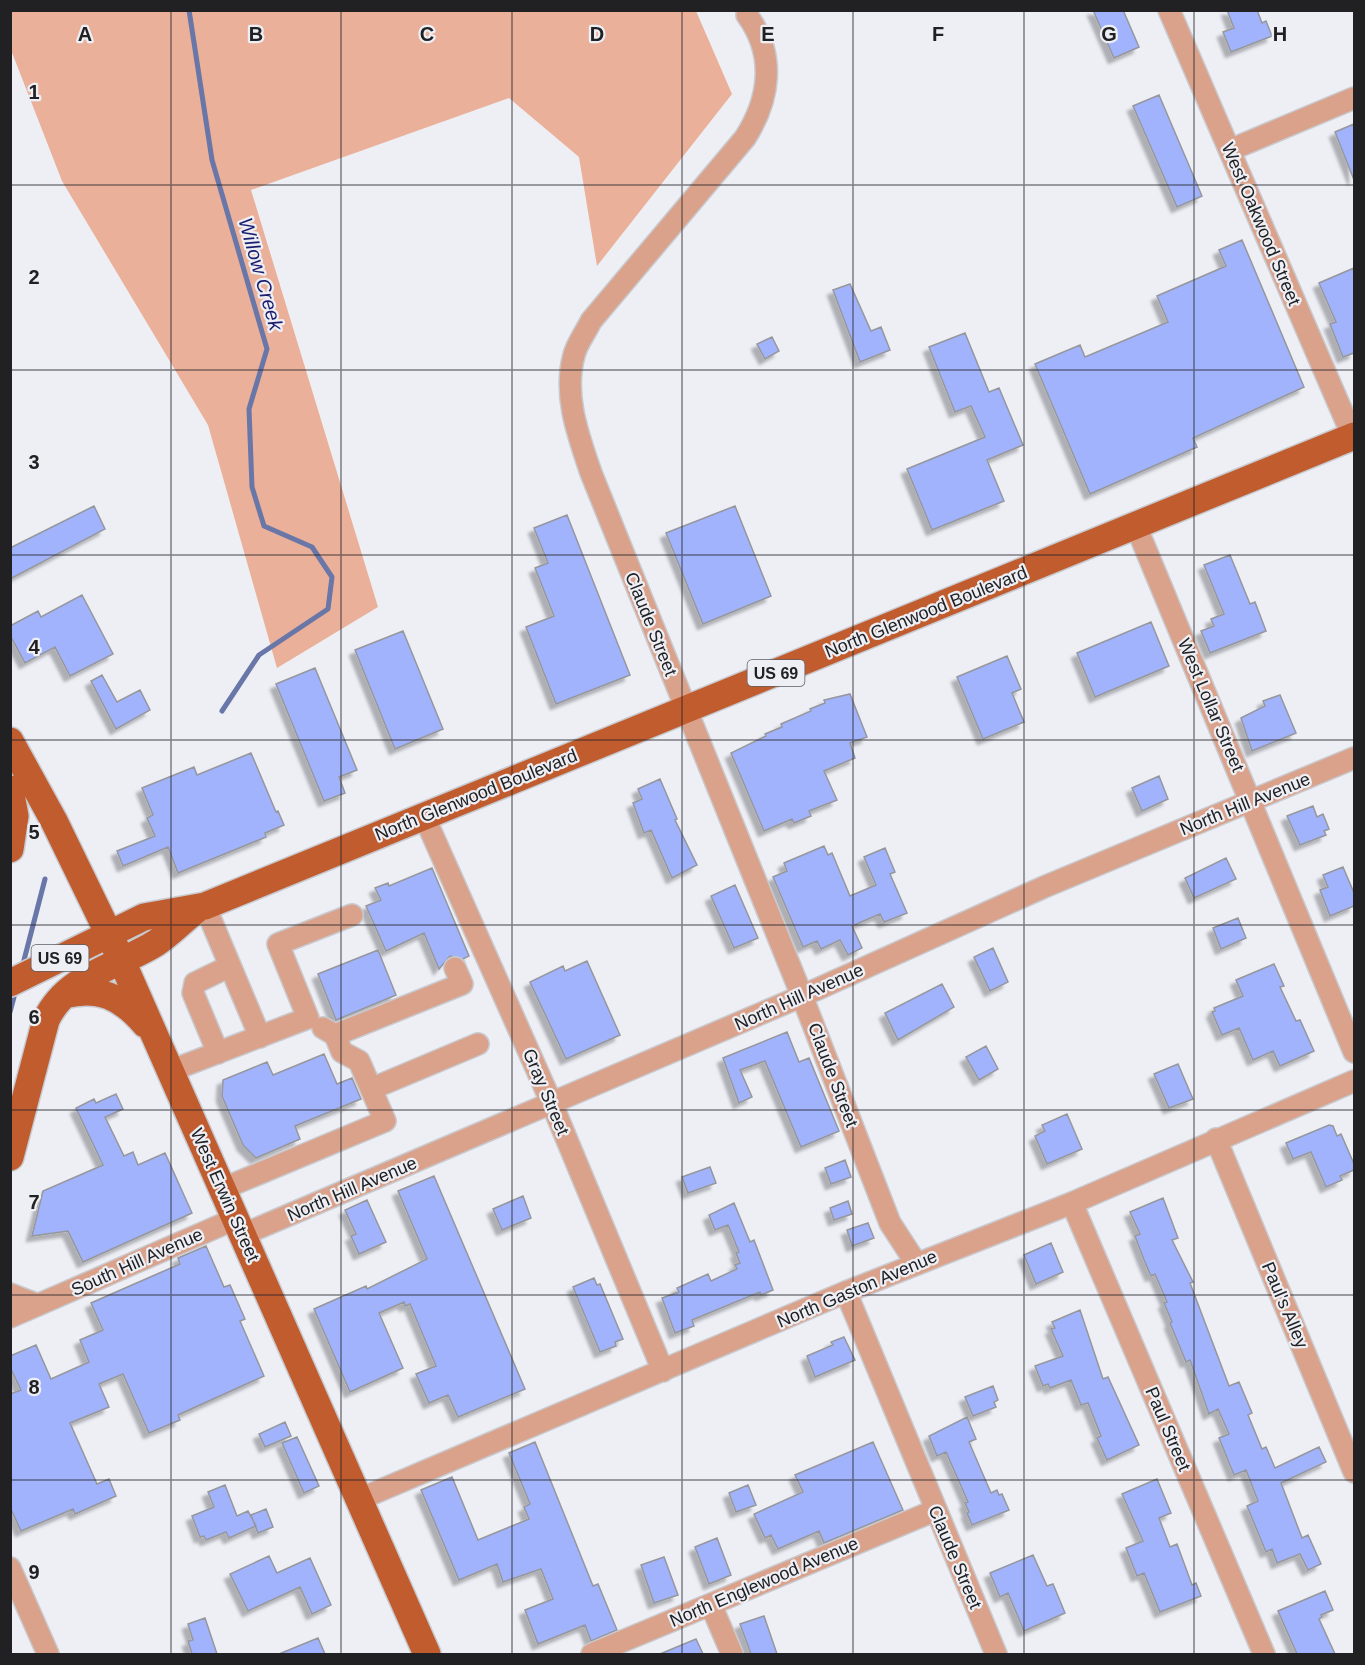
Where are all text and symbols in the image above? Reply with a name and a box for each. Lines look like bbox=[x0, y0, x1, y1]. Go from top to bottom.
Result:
text: A bbox=[78, 23, 92, 45]
text: B bbox=[249, 23, 263, 45]
text: C bbox=[420, 23, 434, 45]
text: D bbox=[590, 23, 604, 45]
text: E bbox=[761, 23, 775, 45]
text: F bbox=[932, 23, 944, 45]
text: G bbox=[1101, 23, 1117, 45]
text: H bbox=[1273, 23, 1287, 45]
text: 1 bbox=[28, 81, 40, 103]
street label: West Oakwood Street bbox=[1218, 140, 1304, 308]
water label: Willow Creek bbox=[234, 215, 288, 334]
text: 2 bbox=[28, 266, 40, 288]
text: 3 bbox=[28, 451, 40, 473]
street label: North Glenwood Boulevard bbox=[822, 562, 1030, 662]
street label: Claude Street bbox=[621, 569, 681, 679]
street label: West Lollar Street bbox=[1174, 635, 1248, 775]
text: 4 bbox=[28, 636, 40, 658]
road number: US 69 bbox=[748, 660, 804, 686]
street label: North Glenwood Boulevard bbox=[372, 745, 580, 845]
street label: North Hill Avenue bbox=[1177, 769, 1313, 839]
text: 5 bbox=[28, 821, 40, 843]
road number: US 69 bbox=[32, 945, 88, 971]
street label: North Hill Avenue bbox=[732, 960, 866, 1034]
text: 6 bbox=[28, 1006, 40, 1028]
street label: Claude Street bbox=[804, 1020, 862, 1130]
street label: Gray Street bbox=[519, 1046, 573, 1138]
street label: West Erwin Street bbox=[187, 1125, 263, 1265]
street label: North Hill Avenue bbox=[284, 1153, 420, 1225]
text: 7 bbox=[28, 1191, 40, 1213]
street label: South Hill Avenue bbox=[68, 1224, 206, 1300]
street label: North Gaston Avenue bbox=[774, 1246, 940, 1332]
street label: Paul's Alley bbox=[1258, 1259, 1312, 1351]
text: 8 bbox=[28, 1376, 40, 1398]
street label: Paul Street bbox=[1141, 1384, 1195, 1474]
street label: Claude Street bbox=[924, 1502, 986, 1612]
street label: North Englewood Avenue bbox=[667, 1533, 861, 1631]
text: 9 bbox=[28, 1561, 40, 1583]

